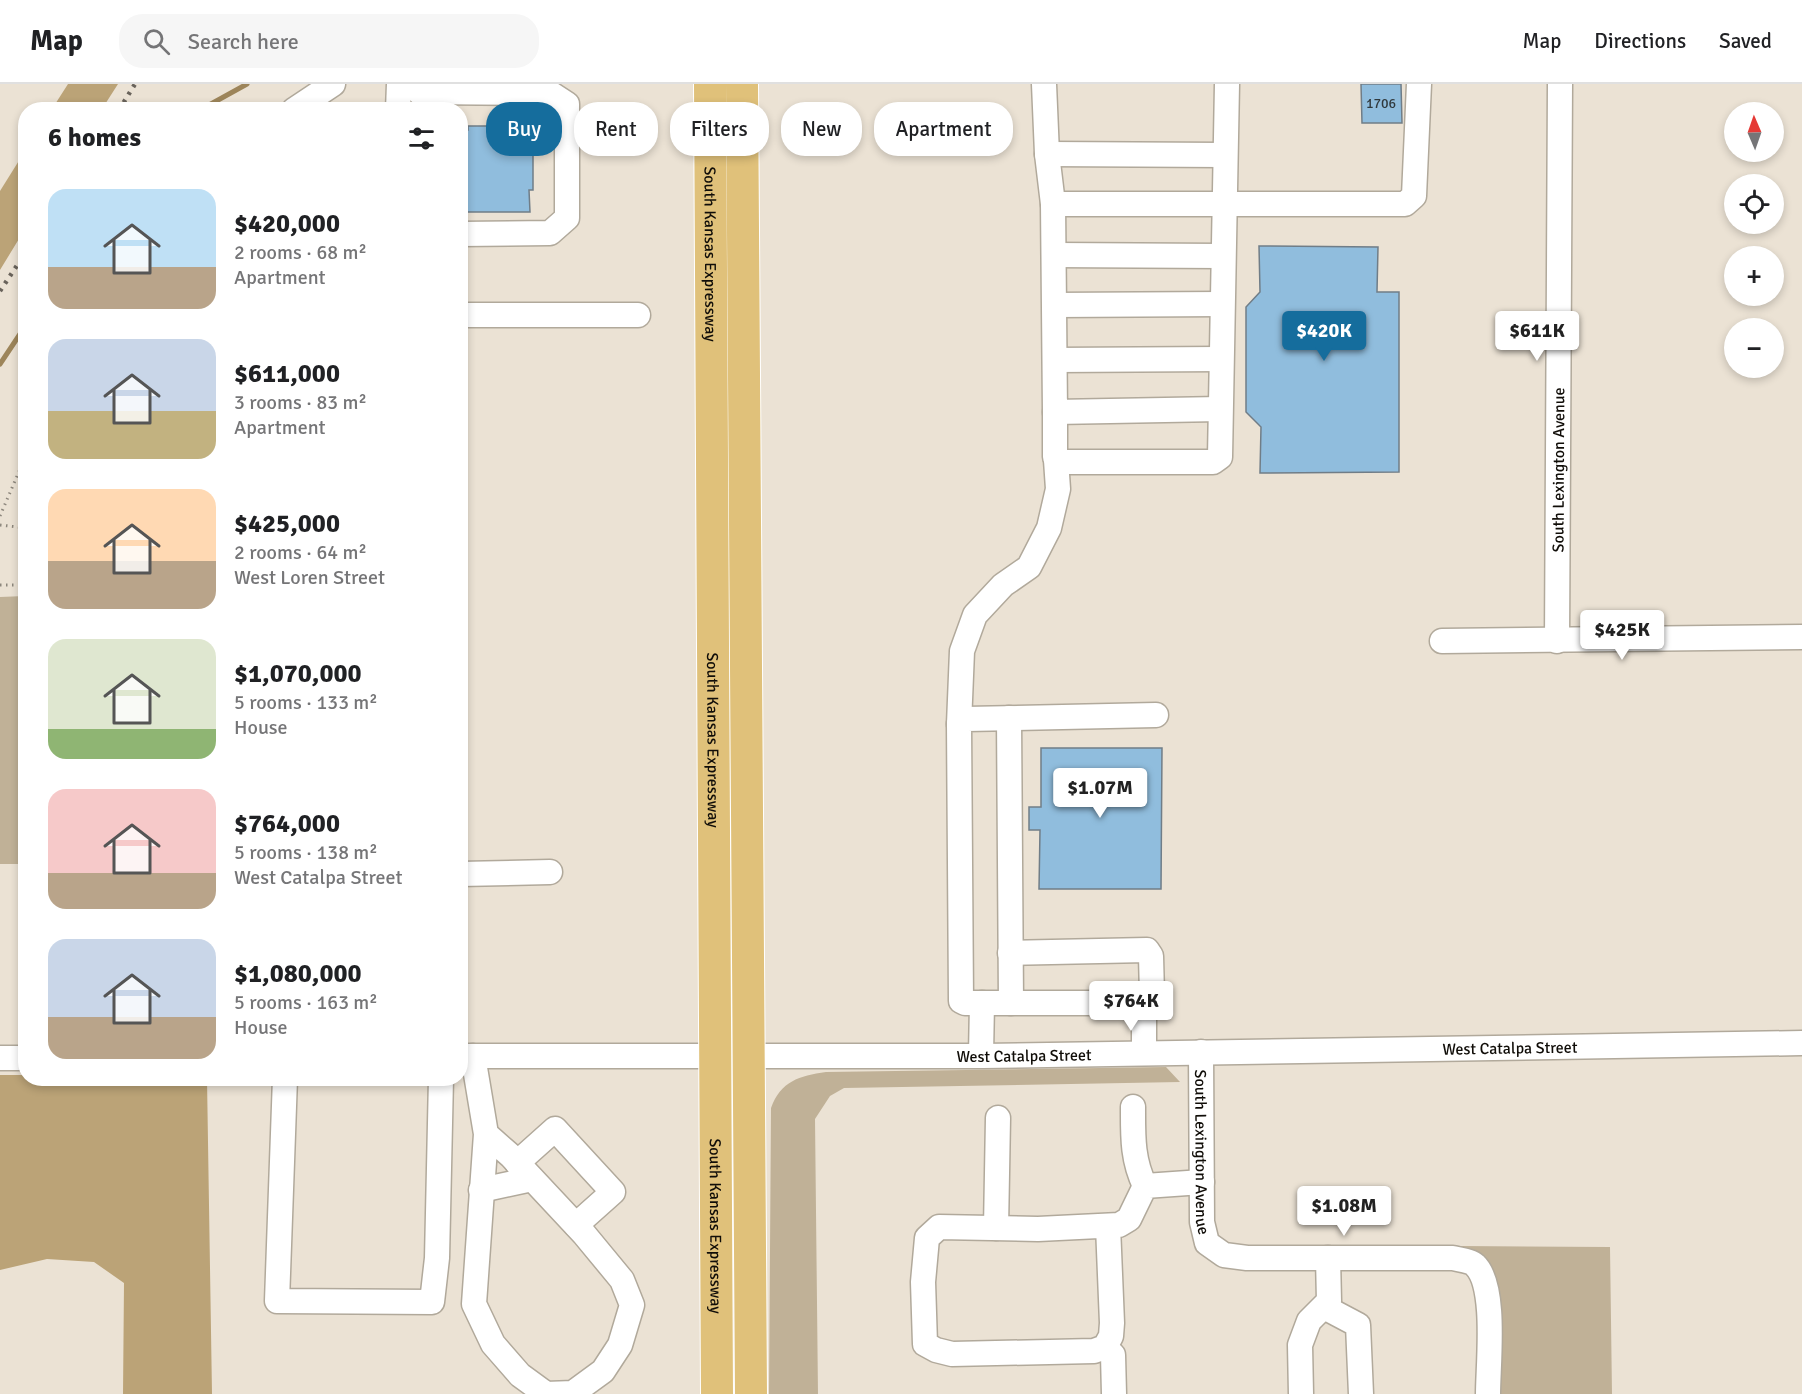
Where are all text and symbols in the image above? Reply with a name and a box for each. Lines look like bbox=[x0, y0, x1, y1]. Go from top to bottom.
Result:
search box bbox=[119, 14, 539, 68]
text: Map bbox=[30, 24, 83, 58]
icon: search bbox=[140, 25, 173, 58]
text: Search here bbox=[188, 28, 299, 55]
text: Map bbox=[1523, 28, 1561, 54]
text: Directions bbox=[1594, 28, 1686, 54]
text: Saved bbox=[1719, 28, 1772, 54]
house number: 1706 bbox=[1366, 95, 1396, 112]
chip: Buy bbox=[486, 102, 562, 156]
chip: Rent bbox=[574, 102, 658, 156]
chip: Filters bbox=[670, 102, 769, 156]
chip: New bbox=[781, 102, 862, 156]
chip: Apartment bbox=[874, 102, 1013, 156]
north arrow bbox=[1724, 102, 1784, 162]
map controls bbox=[1724, 102, 1784, 378]
text: 6 homes bbox=[48, 122, 141, 154]
icon: filters bbox=[405, 122, 438, 155]
street label: South Kansas Expressway bbox=[699, 166, 720, 342]
button: locate bbox=[1724, 174, 1784, 234]
text: $420,000 bbox=[234, 208, 340, 240]
icon: home bbox=[96, 213, 168, 285]
text: 2 rooms · 68 m² bbox=[234, 240, 367, 265]
button: + bbox=[1724, 246, 1784, 306]
text: Apartment bbox=[234, 265, 326, 290]
pin: $420K bbox=[1282, 311, 1366, 362]
pin: $611K bbox=[1495, 311, 1579, 362]
text: $420K bbox=[1296, 318, 1352, 343]
text: $611K bbox=[1509, 318, 1565, 343]
button: − bbox=[1724, 318, 1784, 378]
text: $611,000 bbox=[234, 358, 340, 390]
icon: home bbox=[96, 363, 168, 435]
street label: South Lexington Avenue bbox=[1548, 387, 1569, 553]
text: 3 rooms · 83 m² bbox=[234, 390, 367, 415]
text: Apartment bbox=[234, 415, 326, 440]
text: $425,000 bbox=[234, 508, 340, 540]
icon: home bbox=[96, 513, 168, 585]
text: 2 rooms · 64 m² bbox=[234, 540, 367, 565]
text: West Loren Street bbox=[234, 565, 385, 590]
pin: $425K bbox=[1580, 610, 1664, 661]
text: $425K bbox=[1594, 617, 1650, 642]
street label: South Kansas Expressway bbox=[702, 652, 723, 828]
text: $1,070,000 bbox=[234, 658, 362, 690]
icon: home bbox=[96, 663, 168, 735]
text: 5 rooms · 133 m² bbox=[234, 690, 378, 715]
text: House bbox=[234, 715, 288, 740]
pin: $1.07M bbox=[1051, 768, 1149, 819]
text: $1.07M bbox=[1067, 775, 1133, 800]
text: $764,000 bbox=[234, 808, 340, 840]
icon: home bbox=[96, 813, 168, 885]
text: 5 rooms · 138 m² bbox=[234, 840, 378, 865]
text: West Catalpa Street bbox=[234, 865, 403, 890]
text: $1,080,000 bbox=[234, 958, 362, 990]
icon: home bbox=[96, 963, 168, 1035]
pin: $764K bbox=[1089, 981, 1173, 1032]
text: $764K bbox=[1103, 988, 1159, 1013]
text: 5 rooms · 163 m² bbox=[234, 990, 378, 1015]
text: House bbox=[234, 1015, 288, 1040]
street label: West Catalpa Street bbox=[1442, 1038, 1578, 1060]
street label: West Catalpa Street bbox=[957, 1045, 1092, 1067]
street label: South Lexington Avenue bbox=[1190, 1069, 1214, 1237]
street label: South Kansas Expressway bbox=[705, 1138, 726, 1314]
pin: $1.08M bbox=[1295, 1186, 1393, 1237]
text: $1.08M bbox=[1311, 1193, 1377, 1218]

